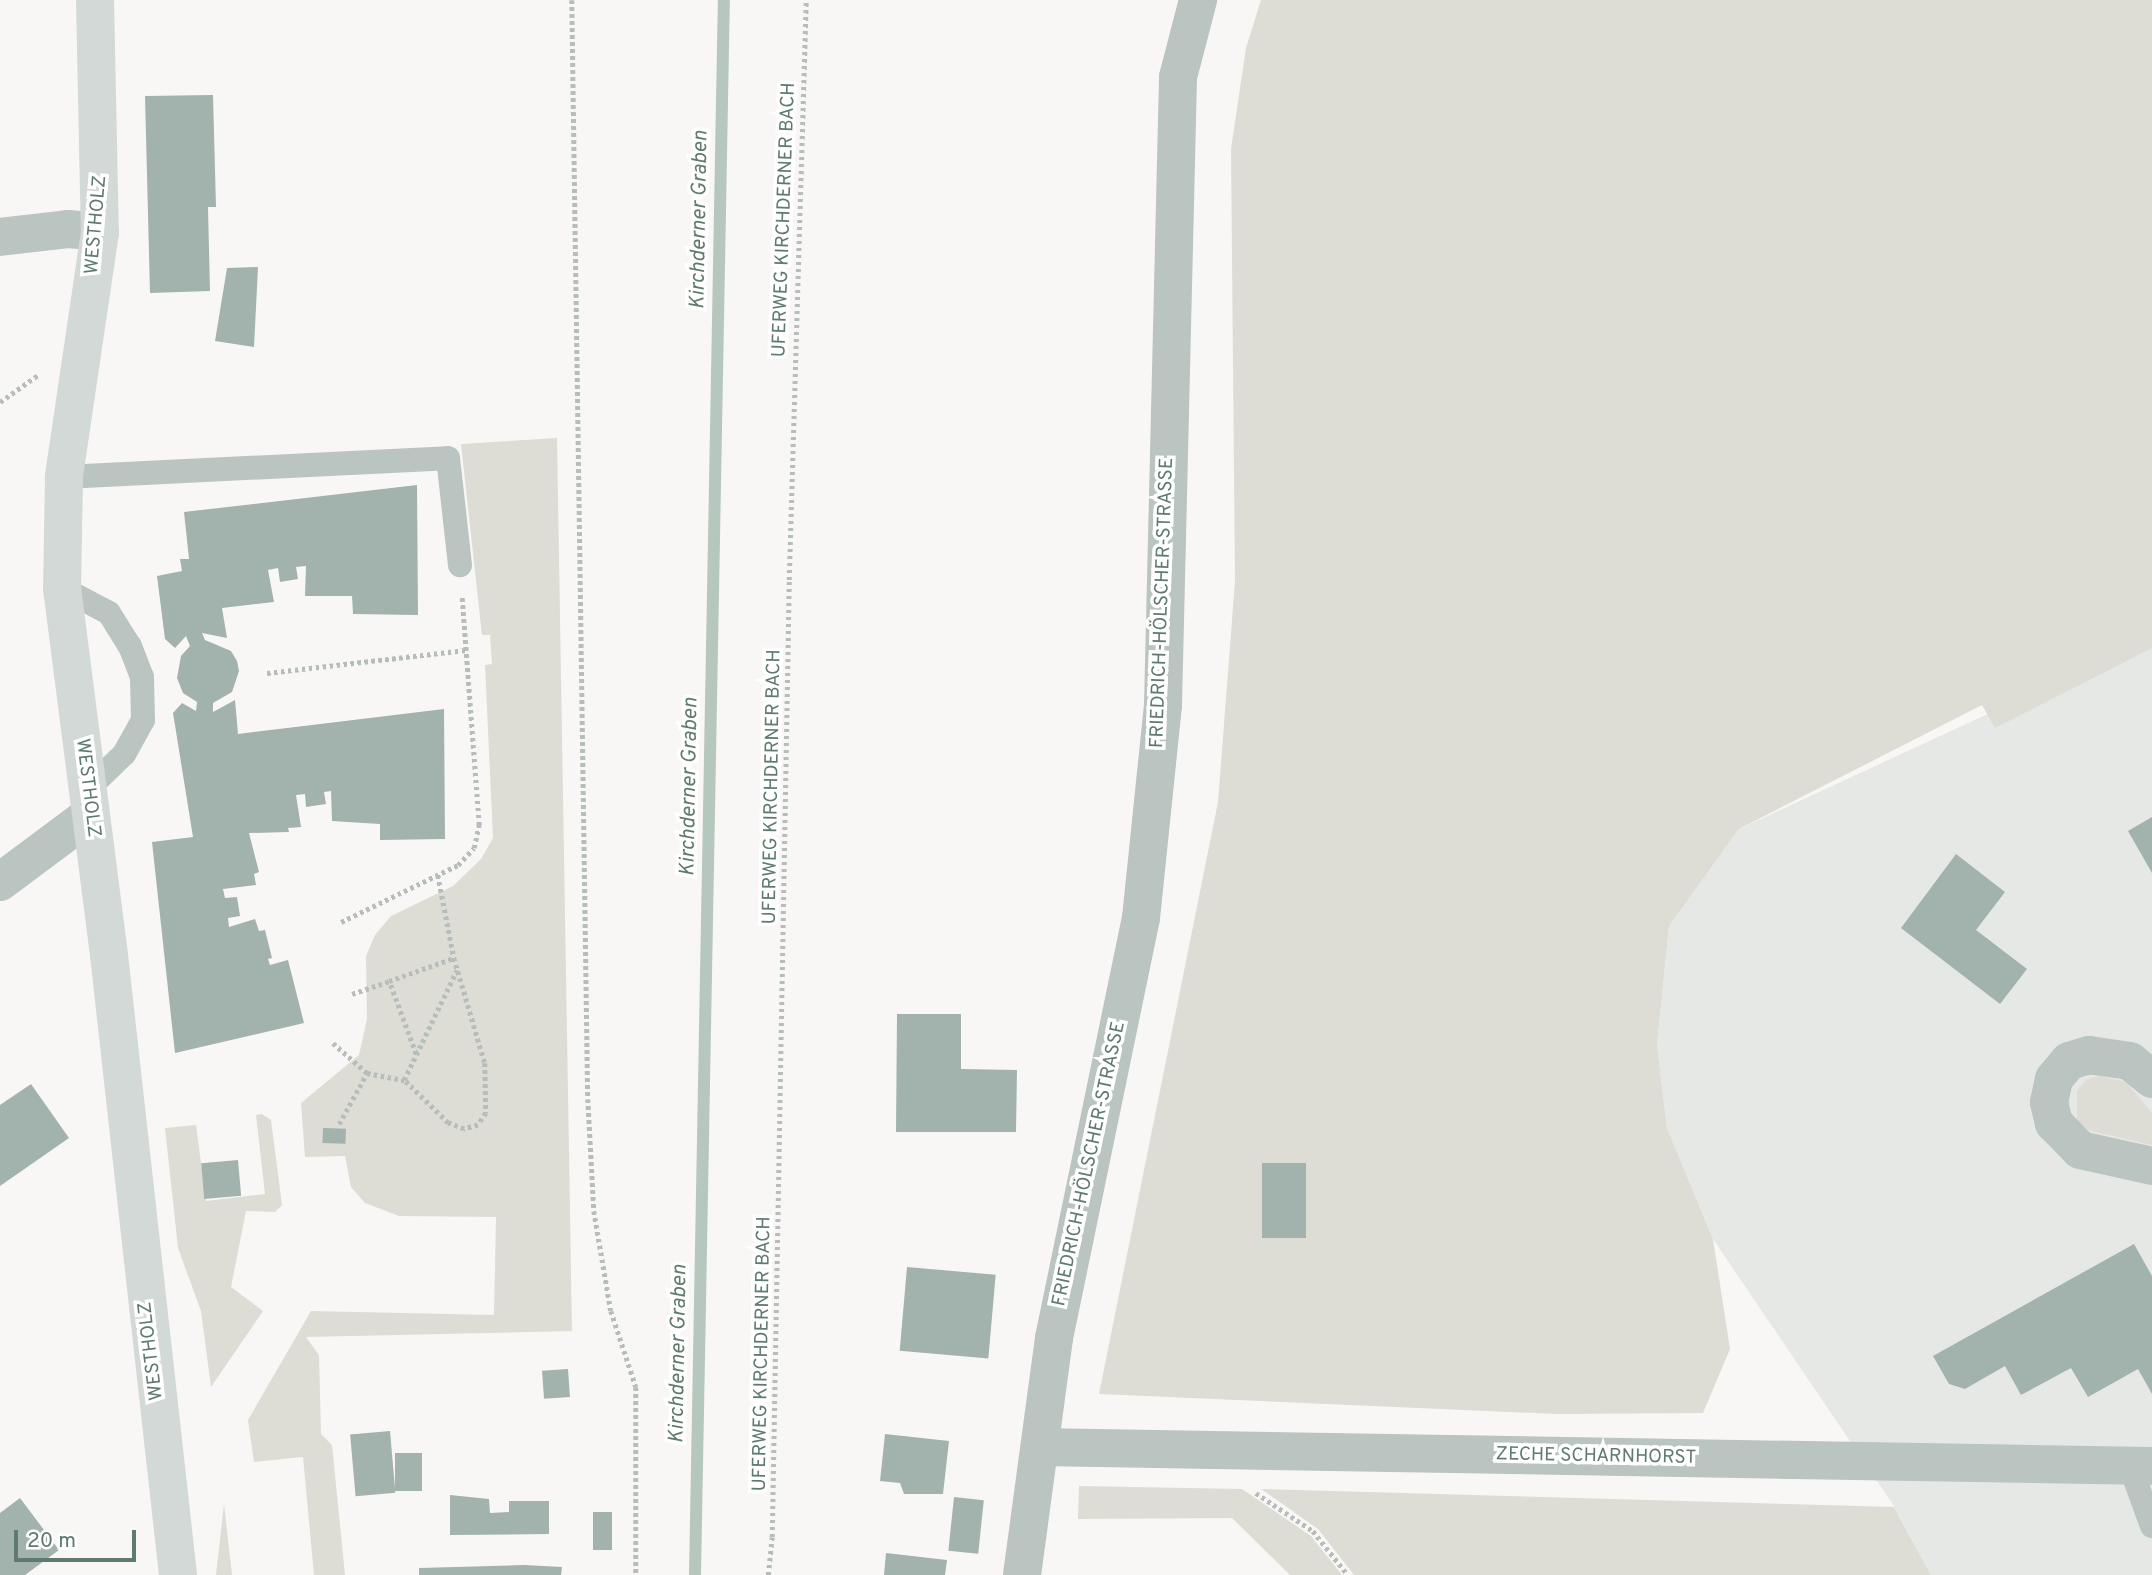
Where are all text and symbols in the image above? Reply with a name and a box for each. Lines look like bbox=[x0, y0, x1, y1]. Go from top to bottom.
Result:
street label: UFERWEG KIRCHDERNER BACH bbox=[769, 82, 801, 358]
water label: Kirchderner Graben bbox=[686, 130, 714, 310]
street label: WESTHOLZ bbox=[81, 175, 113, 275]
street label: FRIEDRICH-HÖLSCHER-STRASSE bbox=[1147, 457, 1179, 749]
street label: UFERWEG KIRCHDERNER BACH bbox=[759, 649, 787, 925]
water label: Kirchderner Graben bbox=[676, 697, 704, 877]
street label: WESTHOLZ bbox=[70, 737, 104, 839]
street label: FRIEDRICH-HÖLSCHER-STRASSE bbox=[1049, 1020, 1131, 1308]
street label: UFERWEG KIRCHDERNER BACH bbox=[749, 1216, 777, 1492]
water label: Kirchderner Graben bbox=[665, 1264, 693, 1444]
street label: WESTHOLZ bbox=[135, 1300, 169, 1402]
street label: ZECHE SCHARNHORST bbox=[1495, 1444, 1697, 1470]
scale bar bbox=[18, 1516, 140, 1560]
text: 20 m bbox=[27, 1528, 76, 1555]

